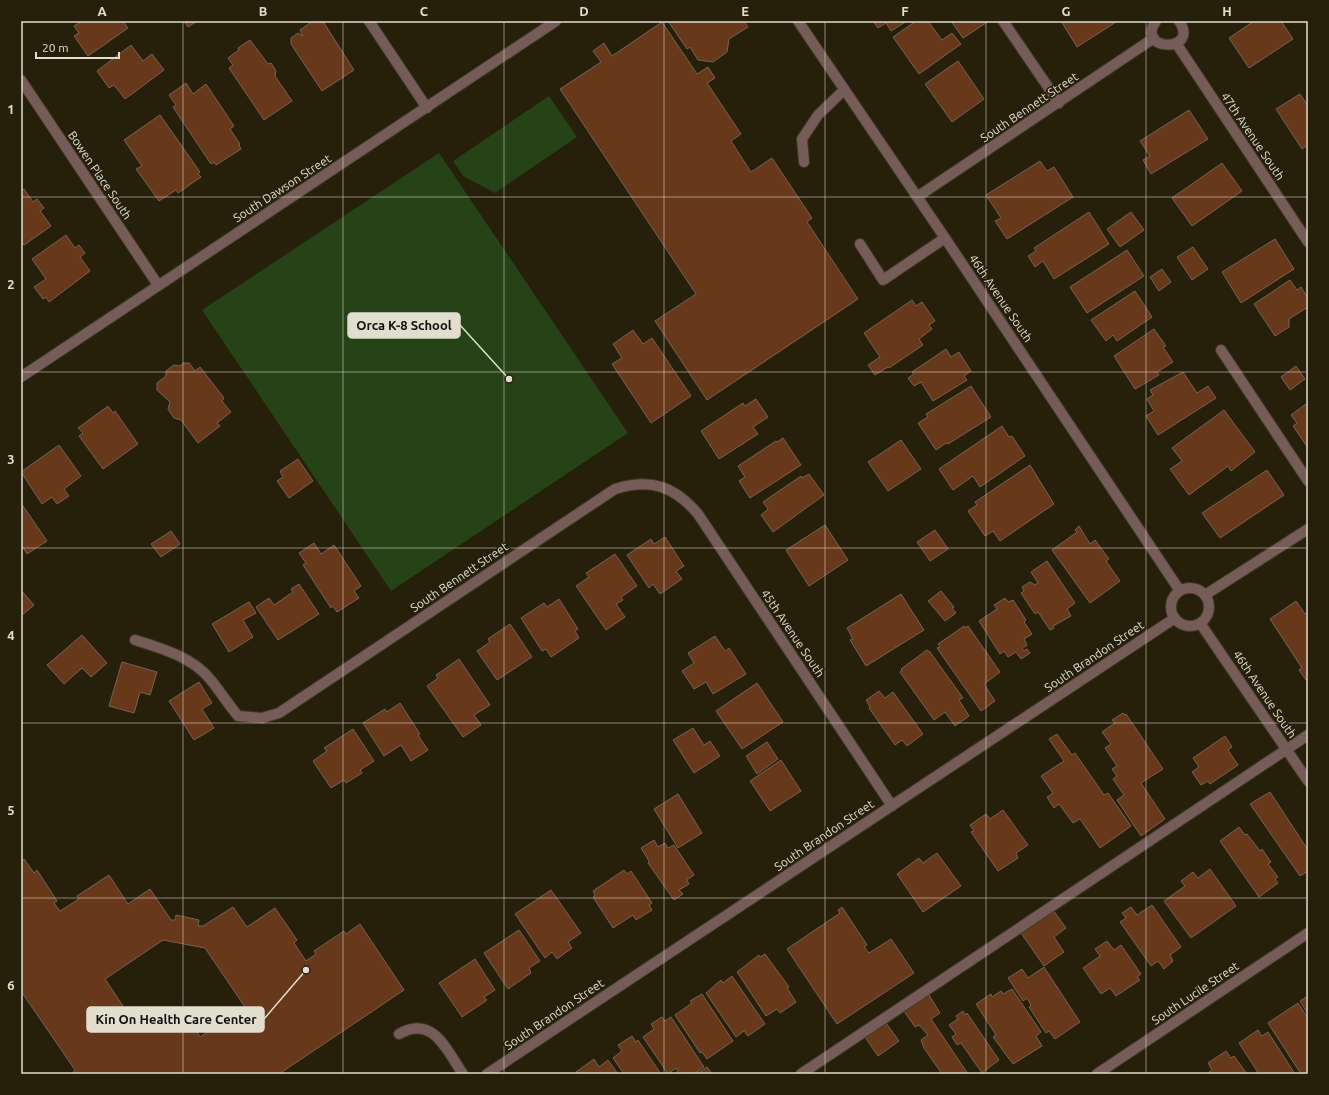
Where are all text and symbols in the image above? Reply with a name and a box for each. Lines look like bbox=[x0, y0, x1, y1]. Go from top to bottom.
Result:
text: A bbox=[97, 4, 107, 18]
text: B bbox=[259, 4, 268, 18]
text: C bbox=[420, 4, 429, 18]
text: D bbox=[579, 4, 589, 18]
text: E bbox=[741, 4, 749, 18]
text: F bbox=[901, 4, 909, 18]
text: G bbox=[1062, 4, 1071, 18]
text: H bbox=[1222, 4, 1232, 18]
scale bar bbox=[36, 34, 119, 60]
text: 20 m bbox=[42, 41, 69, 54]
street label: South Bennett Street bbox=[978, 69, 1080, 144]
street label: 47th Avenue South bbox=[1219, 90, 1287, 182]
text: 1 bbox=[7, 102, 15, 116]
street label: Bowen Place South bbox=[66, 129, 134, 221]
street label: South Dawson Street bbox=[231, 151, 333, 224]
street label: 46th Avenue South bbox=[967, 252, 1035, 344]
text: 2 bbox=[7, 277, 15, 291]
callout: Orca K-8 School bbox=[348, 313, 460, 338]
text: Orca K-8 School bbox=[356, 318, 452, 332]
text: 3 bbox=[7, 452, 15, 466]
street label: South Bennett Street bbox=[408, 539, 510, 614]
street label: 45th Avenue South bbox=[759, 587, 827, 679]
street label: South Brandon Street bbox=[1042, 618, 1146, 694]
text: 4 bbox=[7, 628, 15, 642]
street label: 46th Avenue South bbox=[1231, 648, 1299, 740]
street label: South Brandon Street bbox=[772, 797, 876, 873]
text: 5 bbox=[7, 803, 15, 817]
street label: South Lucile Street bbox=[1149, 959, 1241, 1027]
street label: South Brandon Street bbox=[502, 976, 606, 1052]
text: 6 bbox=[7, 978, 15, 992]
callout: Kin On Health Care Center bbox=[87, 1007, 264, 1032]
text: Kin On Health Care Center bbox=[95, 1012, 257, 1026]

